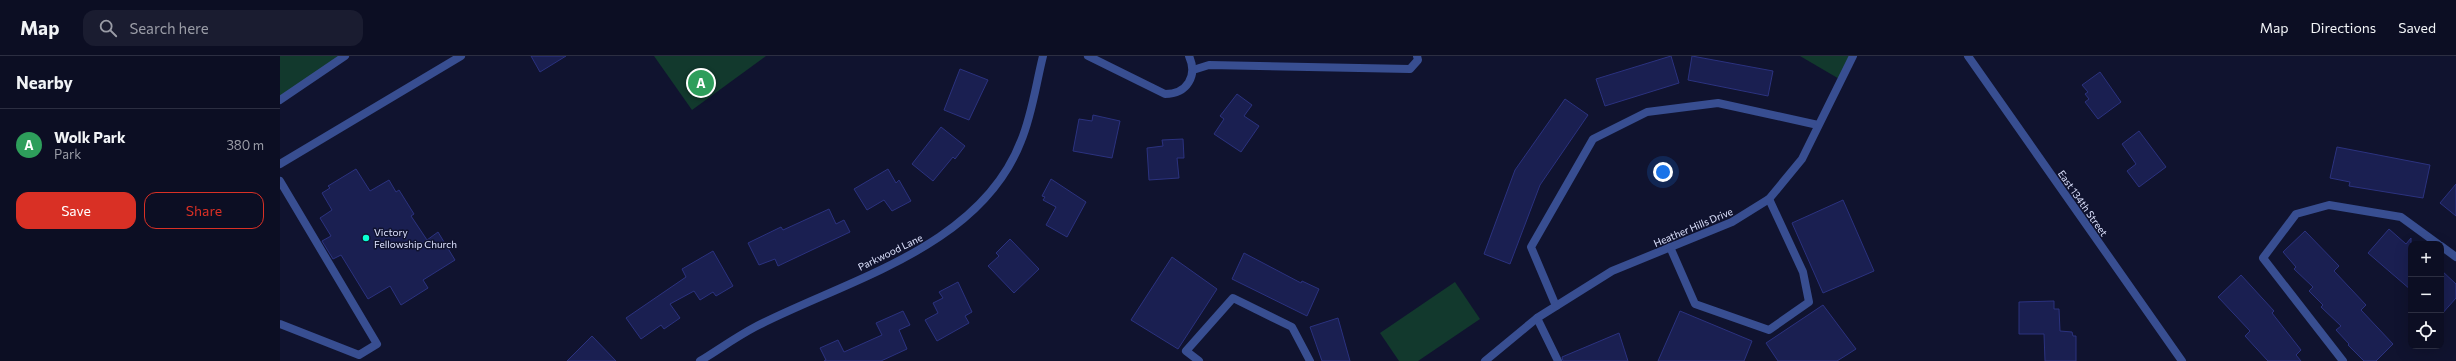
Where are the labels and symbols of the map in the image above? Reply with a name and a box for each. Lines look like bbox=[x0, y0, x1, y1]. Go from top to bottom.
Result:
pin: A bbox=[688, 68, 714, 98]
your location bbox=[1653, 162, 1673, 182]
street label: East 134th Street bbox=[2056, 168, 2110, 238]
street label: Heather Hills Drive bbox=[1652, 205, 1734, 249]
place label: Victory Fellowship Church bbox=[374, 226, 457, 250]
street label: Parkwood Lane bbox=[856, 231, 924, 273]
marker: Victory Fellowship Church bbox=[361, 233, 371, 243]

